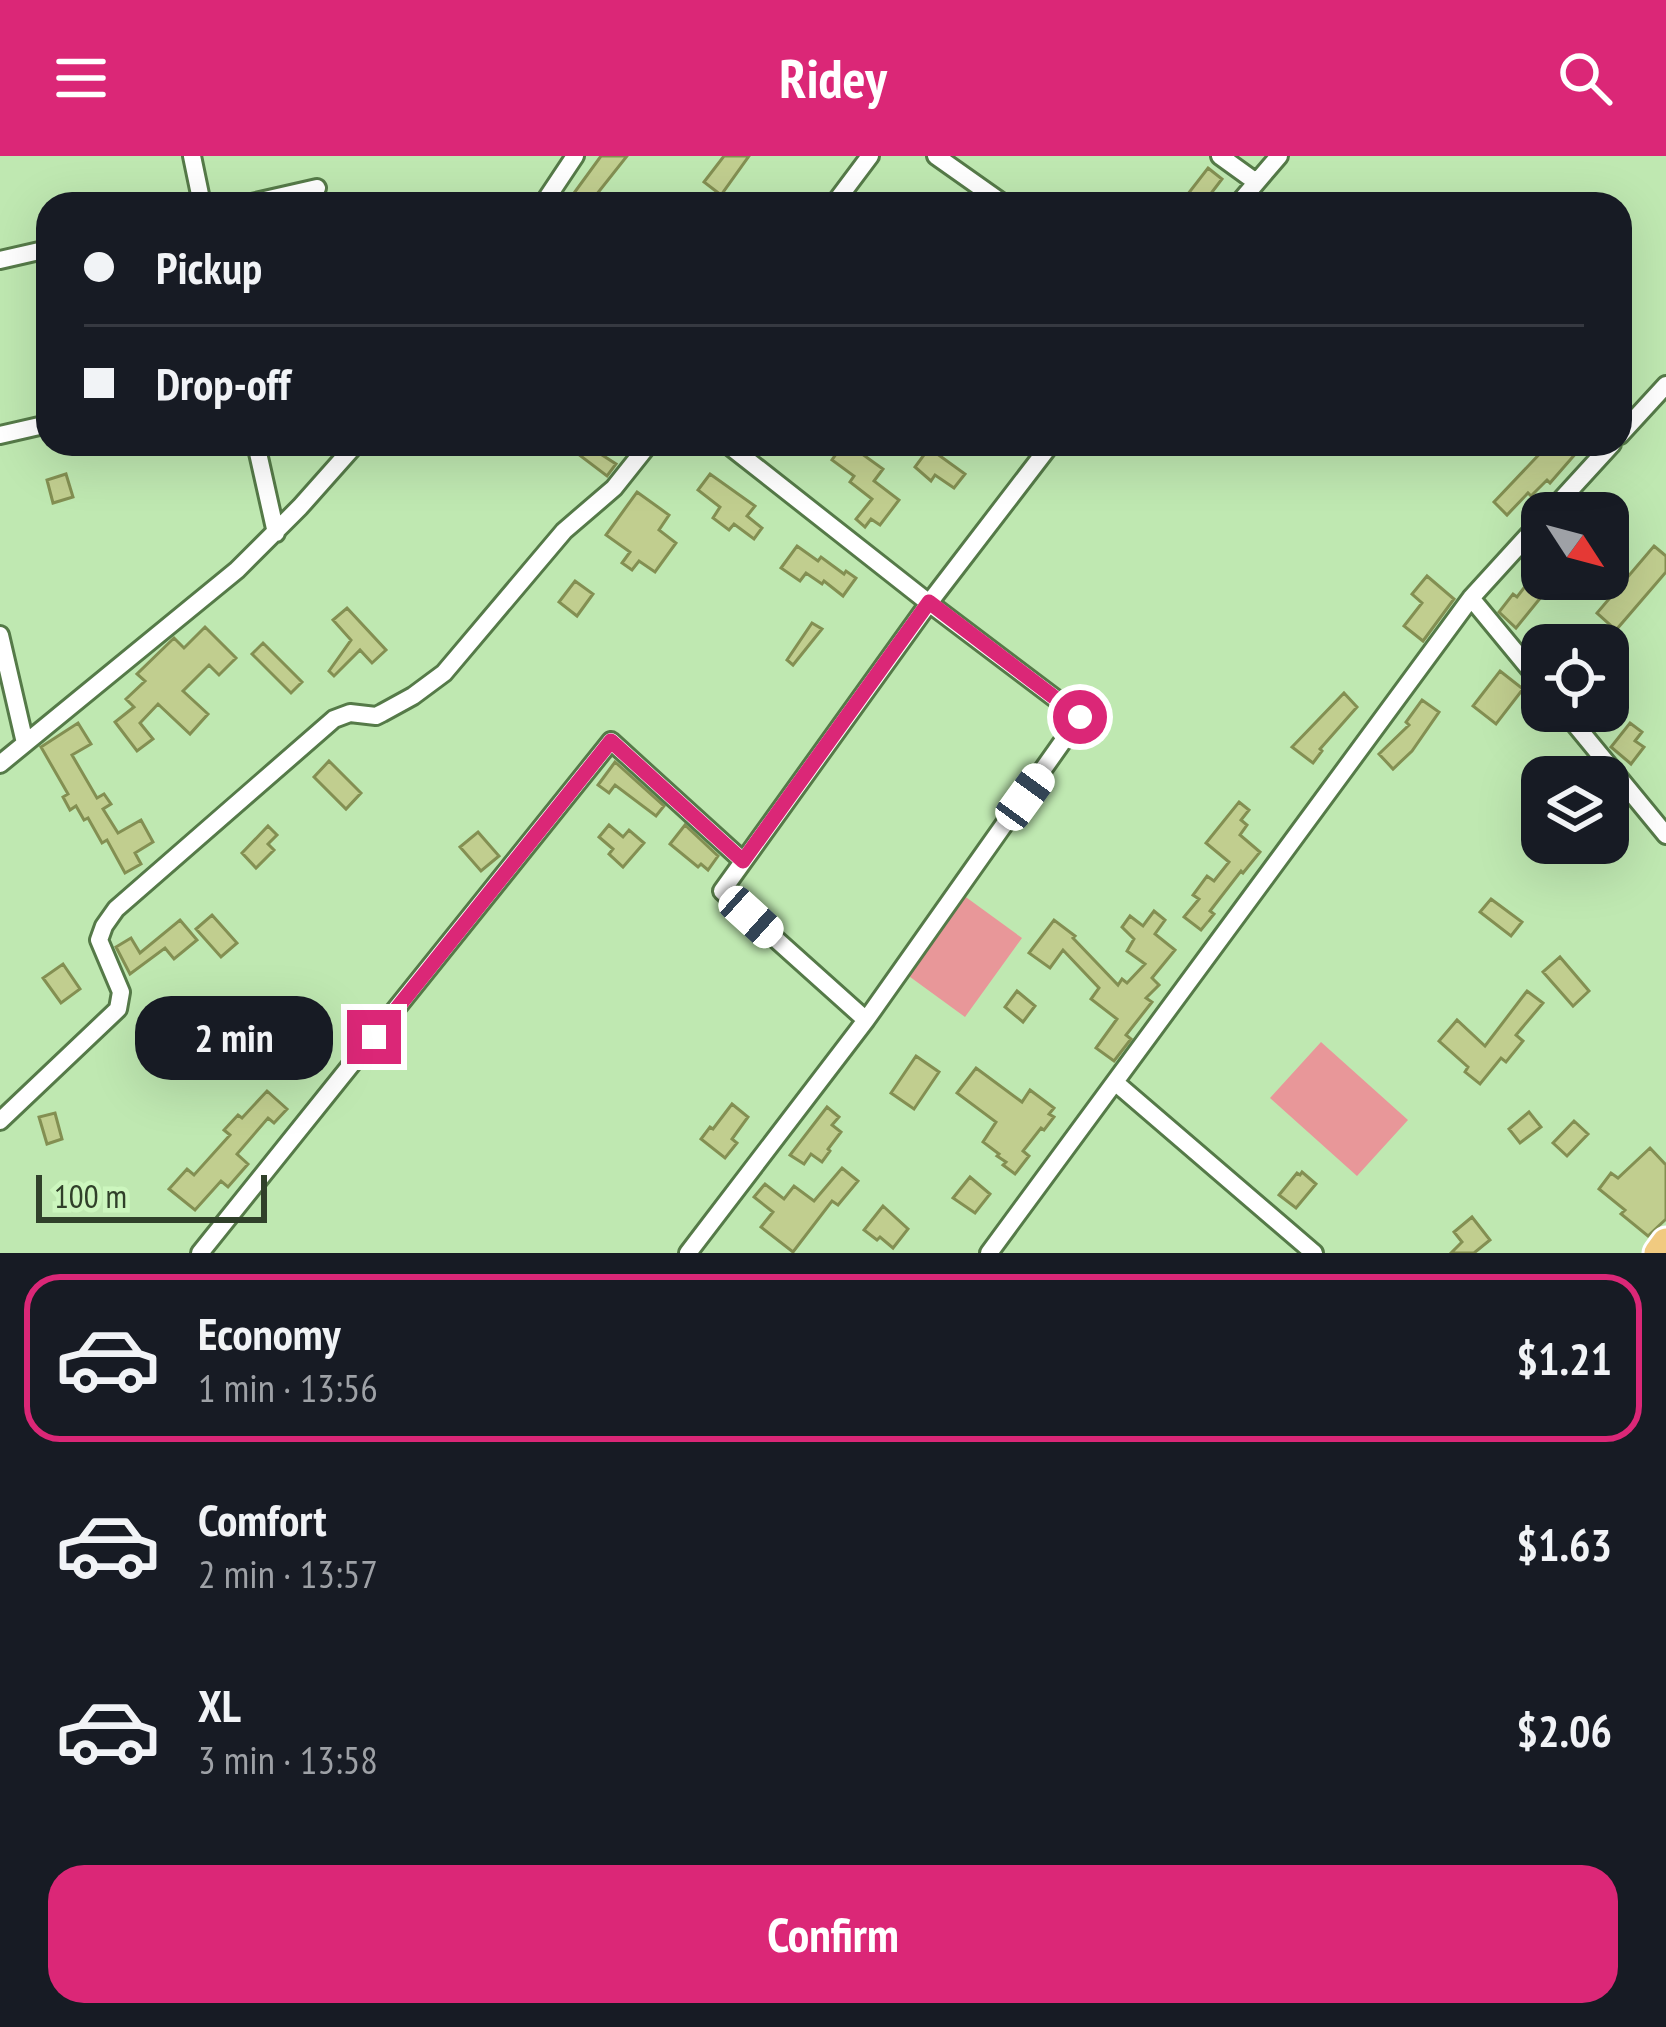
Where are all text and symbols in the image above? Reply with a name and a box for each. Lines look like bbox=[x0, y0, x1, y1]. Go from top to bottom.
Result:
text: Ridey bbox=[779, 43, 887, 113]
icon: menu bbox=[48, 45, 114, 111]
icon: search bbox=[1552, 45, 1618, 111]
text: Pickup bbox=[156, 238, 262, 296]
text: Drop-off bbox=[156, 354, 290, 412]
north arrow bbox=[1521, 492, 1629, 600]
map controls bbox=[1521, 492, 1629, 864]
button: locate bbox=[1521, 624, 1629, 732]
route start bbox=[1053, 690, 1107, 744]
button: layers bbox=[1521, 756, 1629, 864]
car bbox=[989, 757, 1061, 837]
car bbox=[712, 880, 790, 954]
callout: 2 min bbox=[134, 995, 332, 1079]
route end bbox=[347, 1010, 401, 1064]
text: 2 min bbox=[195, 1012, 273, 1063]
scale bar bbox=[36, 1169, 267, 1222]
text: 100 m bbox=[54, 1174, 127, 1217]
icon: car bbox=[54, 1304, 162, 1412]
text: Economy bbox=[198, 1304, 341, 1362]
text: $1.21 bbox=[1516, 1329, 1612, 1387]
text: 1 min · 13:56 bbox=[198, 1362, 378, 1413]
icon: car bbox=[54, 1490, 162, 1598]
text: Comfort bbox=[198, 1490, 327, 1548]
text: $1.63 bbox=[1516, 1515, 1612, 1573]
text: 2 min · 13:57 bbox=[198, 1548, 378, 1599]
icon: car bbox=[54, 1676, 162, 1784]
text: XL bbox=[198, 1676, 241, 1734]
text: $2.06 bbox=[1516, 1701, 1612, 1759]
text: 3 min · 13:58 bbox=[198, 1734, 378, 1785]
button: Confirm bbox=[48, 1865, 1618, 2003]

